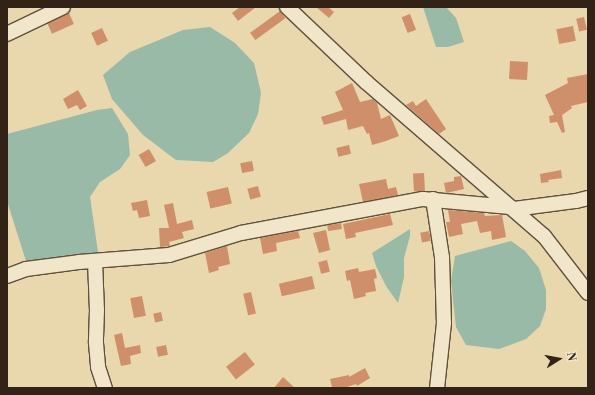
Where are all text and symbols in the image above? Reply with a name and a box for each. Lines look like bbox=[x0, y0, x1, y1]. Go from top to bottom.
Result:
north arrow bbox=[539, 339, 579, 379]
text: N bbox=[563, 351, 578, 362]

